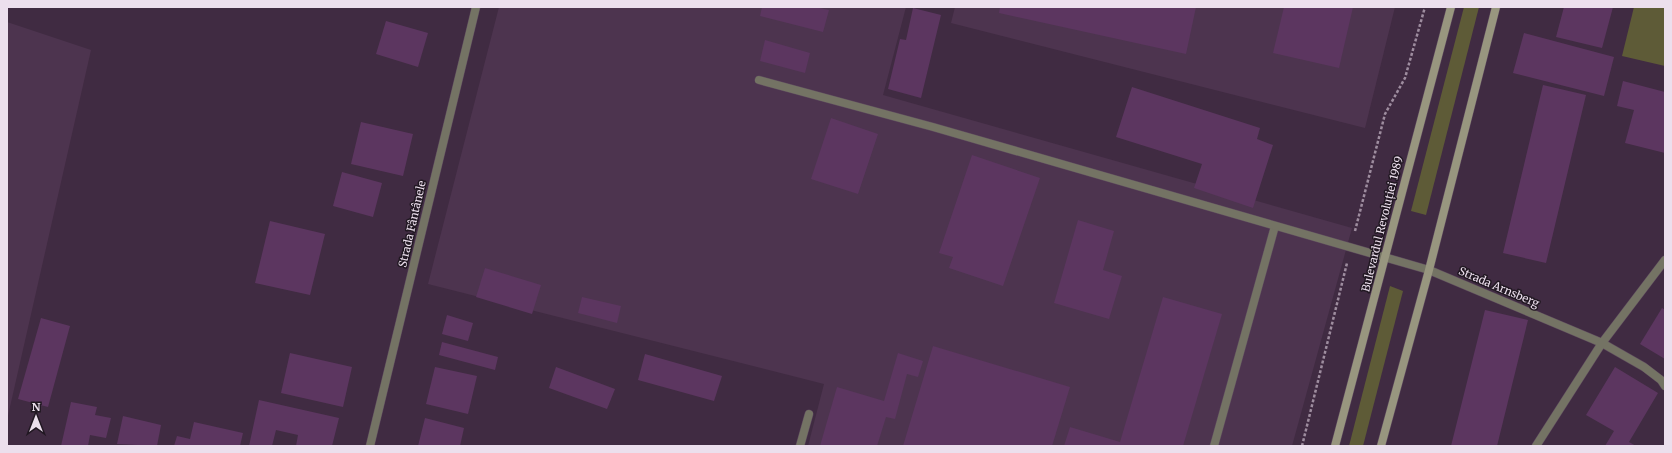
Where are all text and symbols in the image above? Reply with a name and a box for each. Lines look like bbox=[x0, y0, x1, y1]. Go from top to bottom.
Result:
street label: Bulevardul Revoluției 1989 bbox=[1358, 154, 1406, 293]
street label: Strada Fântânele bbox=[395, 179, 429, 269]
street label: Strada Arnsberg bbox=[1457, 264, 1542, 310]
north arrow bbox=[16, 397, 56, 437]
text: N bbox=[32, 400, 41, 414]

